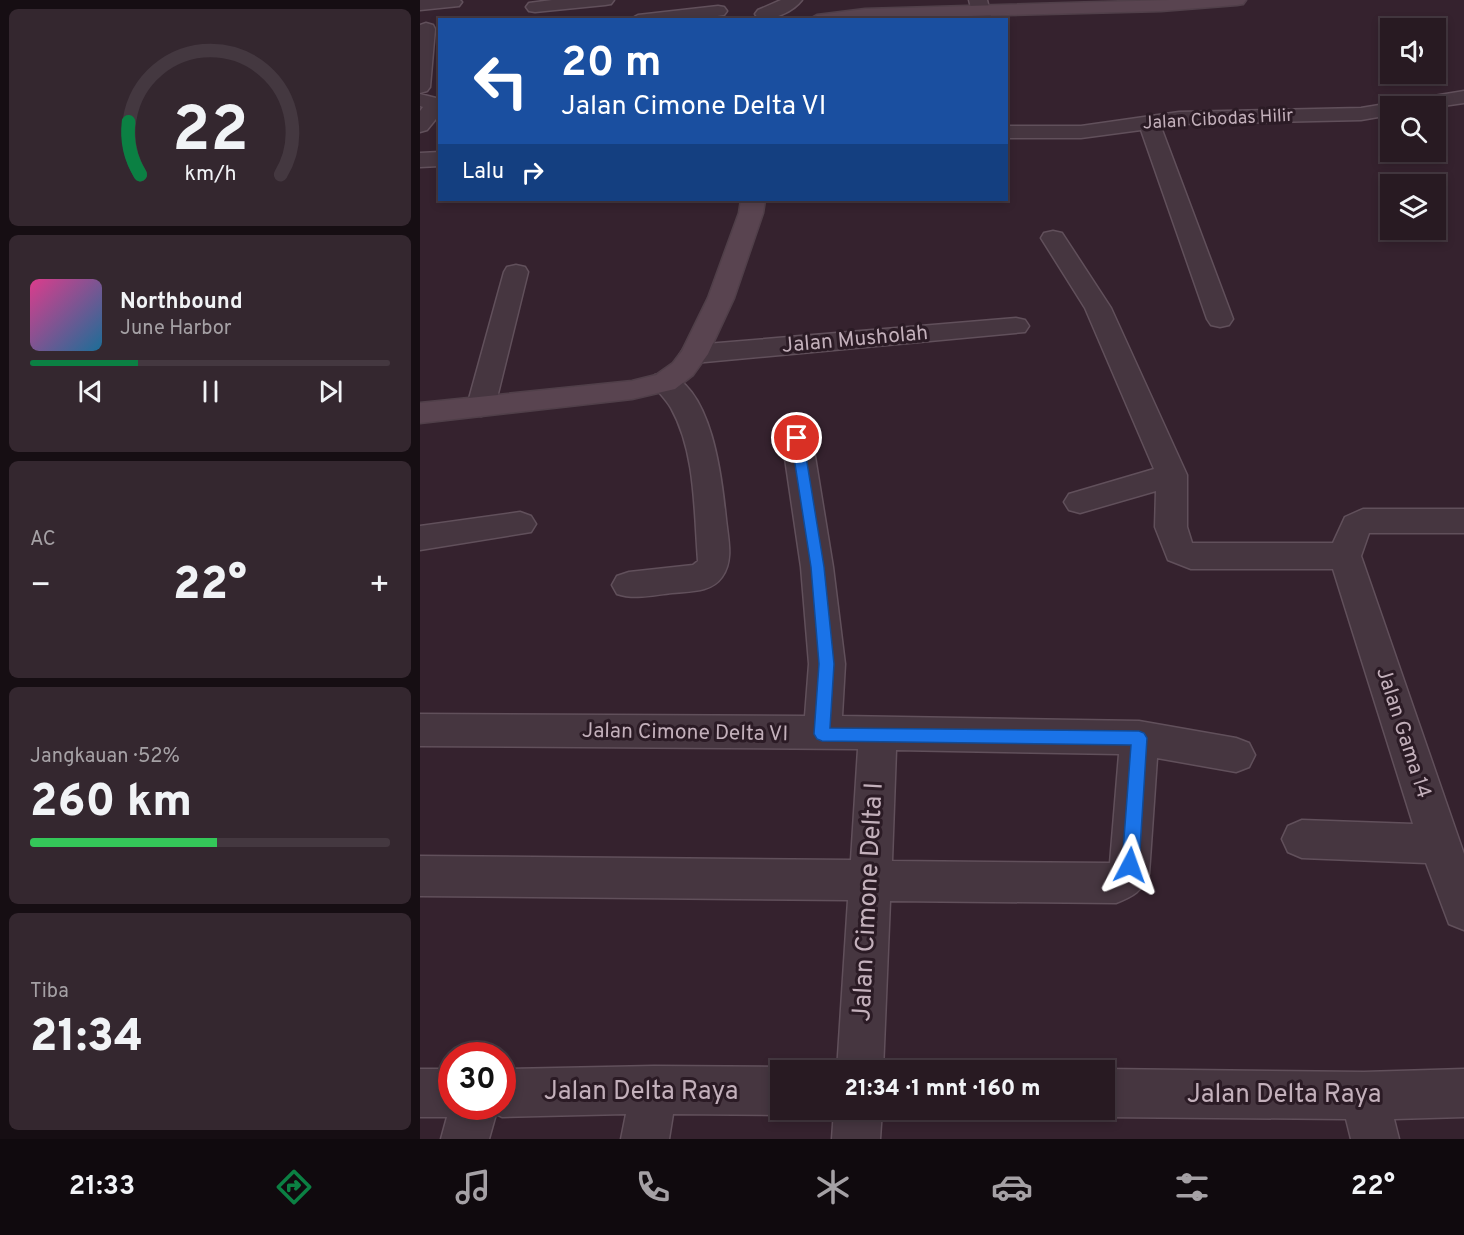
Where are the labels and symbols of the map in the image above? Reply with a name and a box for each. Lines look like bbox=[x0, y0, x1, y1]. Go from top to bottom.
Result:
street label: Jalan Cibodas Hilir bbox=[1142, 105, 1294, 135]
street label: Jalan Musholah bbox=[781, 320, 929, 360]
pin bbox=[771, 412, 822, 463]
street label: Jalan Gama 14 bbox=[1369, 664, 1437, 802]
street label: Jalan Cimone Delta VI bbox=[582, 718, 788, 748]
street label: Jalan Cimone Delta I bbox=[846, 781, 892, 1023]
position arrow bbox=[1098, 833, 1162, 897]
speed limit sign: 30 bbox=[438, 1042, 516, 1120]
street label: Jalan Delta Raya bbox=[544, 1076, 738, 1109]
street label: Jalan Delta Raya bbox=[1187, 1079, 1381, 1112]

